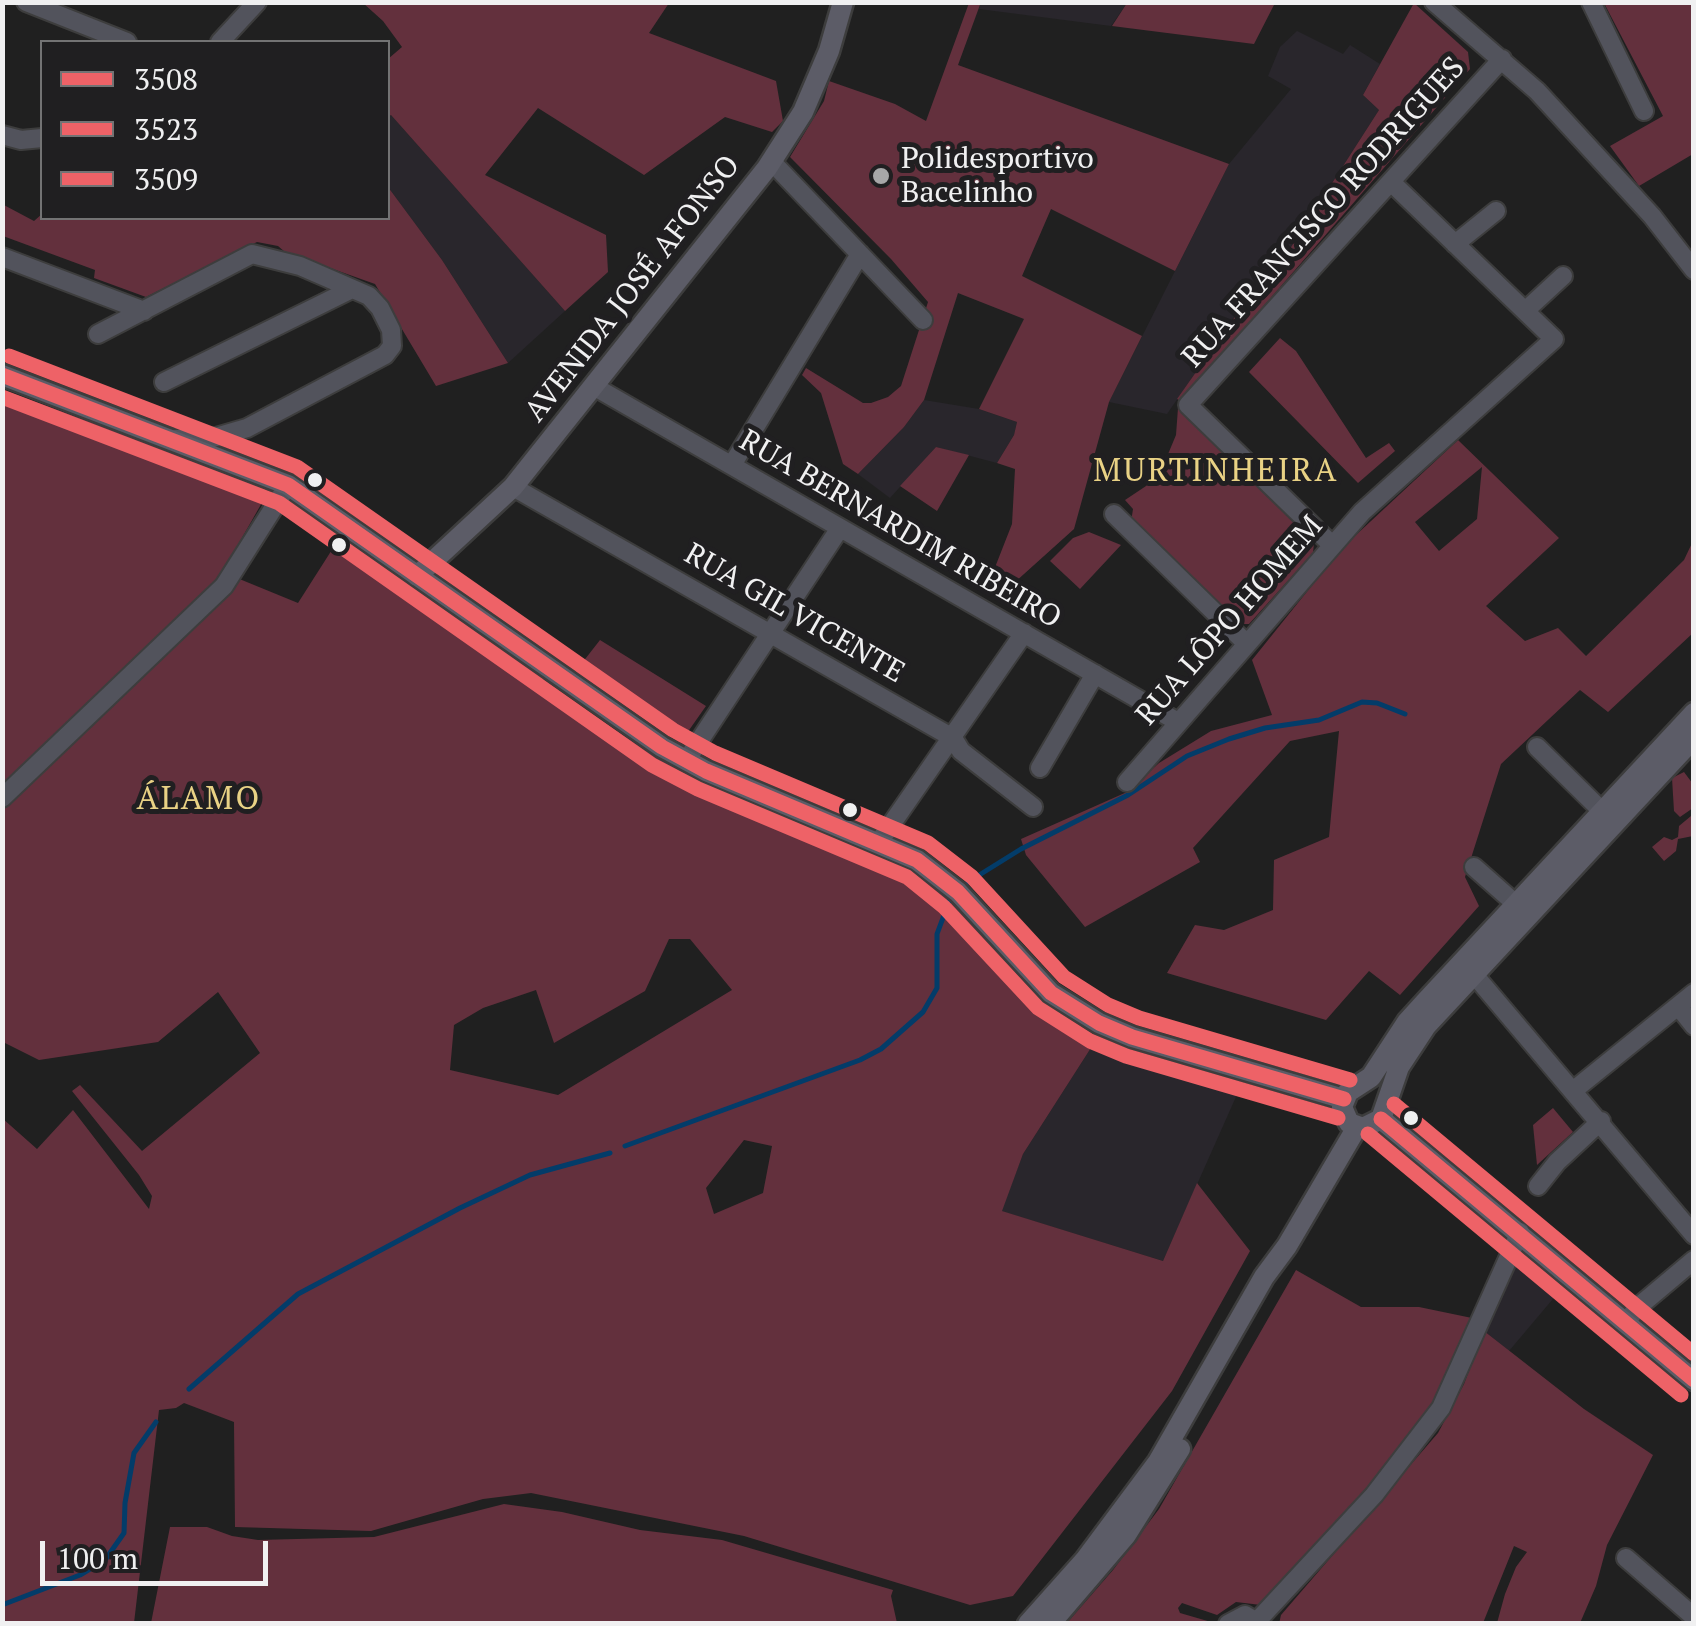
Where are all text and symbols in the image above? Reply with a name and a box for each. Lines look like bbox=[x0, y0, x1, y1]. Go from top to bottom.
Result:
legend bbox=[40, 40, 390, 220]
street label: RUA FRANCISCO RODRIGUES bbox=[1175, 51, 1473, 375]
text: 3508 bbox=[134, 59, 198, 99]
text: 3523 bbox=[134, 109, 198, 149]
place label: Polidesportivo Bacelinho bbox=[901, 141, 1094, 212]
street label: AVENIDA JOSÉ AFONSO bbox=[518, 149, 748, 429]
text: 3509 bbox=[134, 159, 198, 199]
marker: Polidesportivo Bacelinho bbox=[870, 165, 892, 187]
street label: RUA BERNARDIM RIBEIRO bbox=[733, 423, 1067, 637]
district label: MURTINHEIRA bbox=[1093, 453, 1339, 491]
unlabelled marker bbox=[305, 470, 325, 490]
street label: RUA LÔPO HOMEM bbox=[1129, 509, 1331, 733]
unlabelled marker bbox=[329, 535, 349, 555]
street label: RUA GIL VICENTE bbox=[678, 536, 910, 692]
district label: ÁLAMO bbox=[136, 781, 262, 819]
unlabelled marker bbox=[840, 800, 860, 820]
unlabelled marker bbox=[1401, 1108, 1421, 1128]
scale bar bbox=[45, 1521, 272, 1583]
text: 100 m bbox=[57, 1538, 138, 1578]

